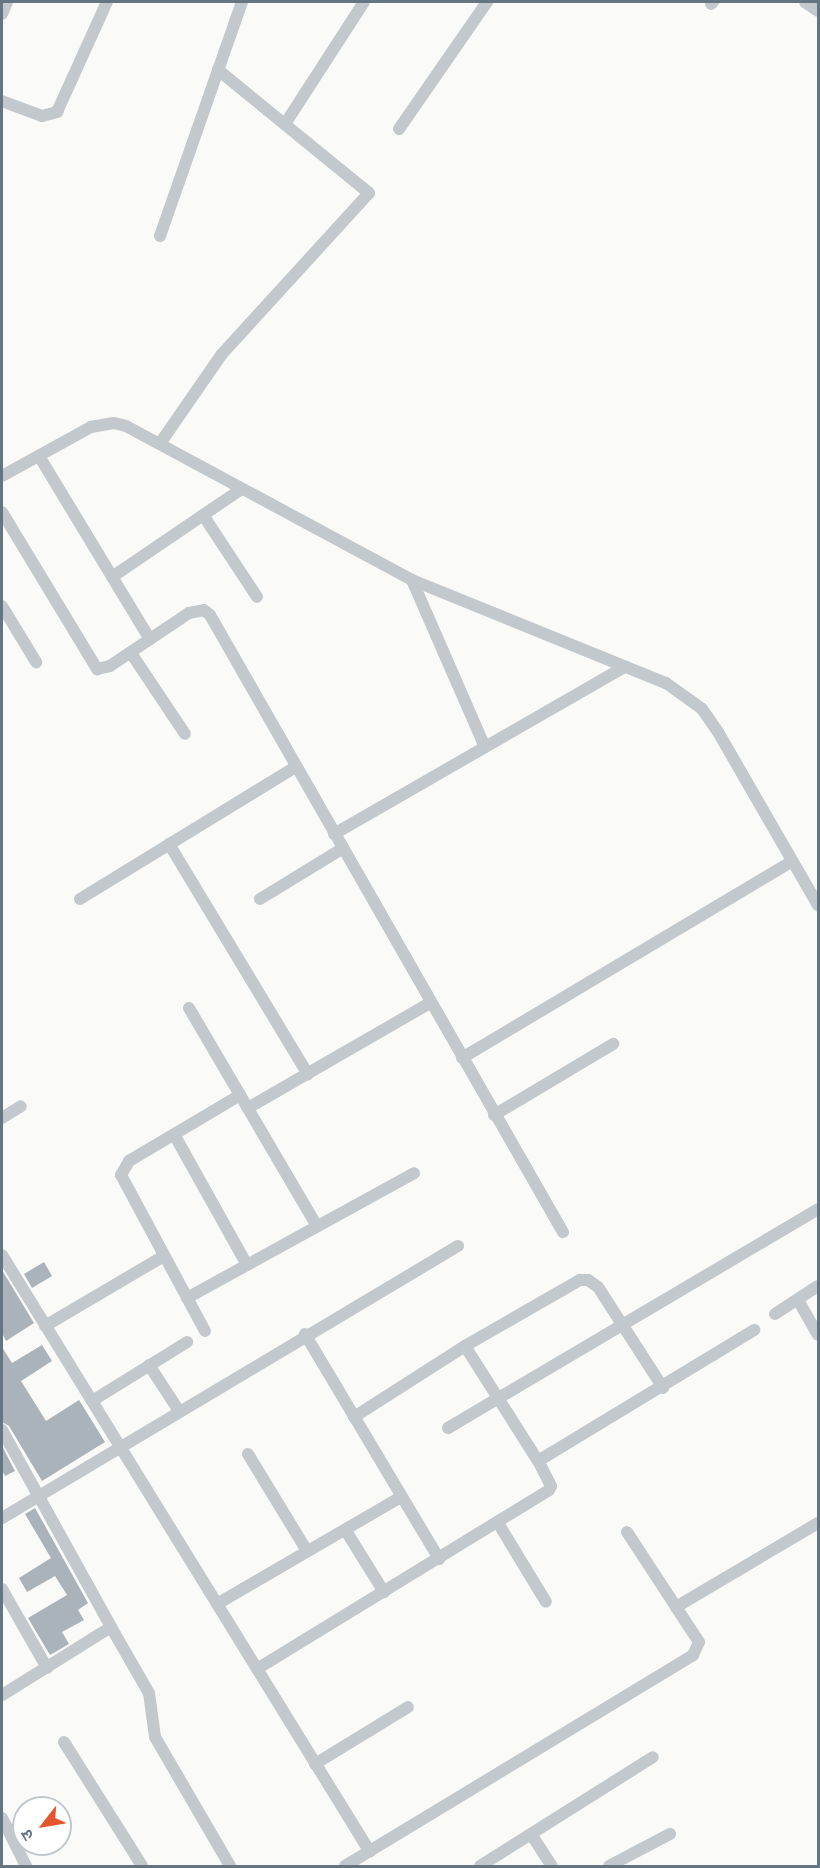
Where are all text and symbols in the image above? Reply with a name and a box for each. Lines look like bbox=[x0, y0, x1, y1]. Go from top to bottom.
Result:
north arrow bbox=[12, 1796, 72, 1856]
text: उ bbox=[17, 1825, 39, 1843]

